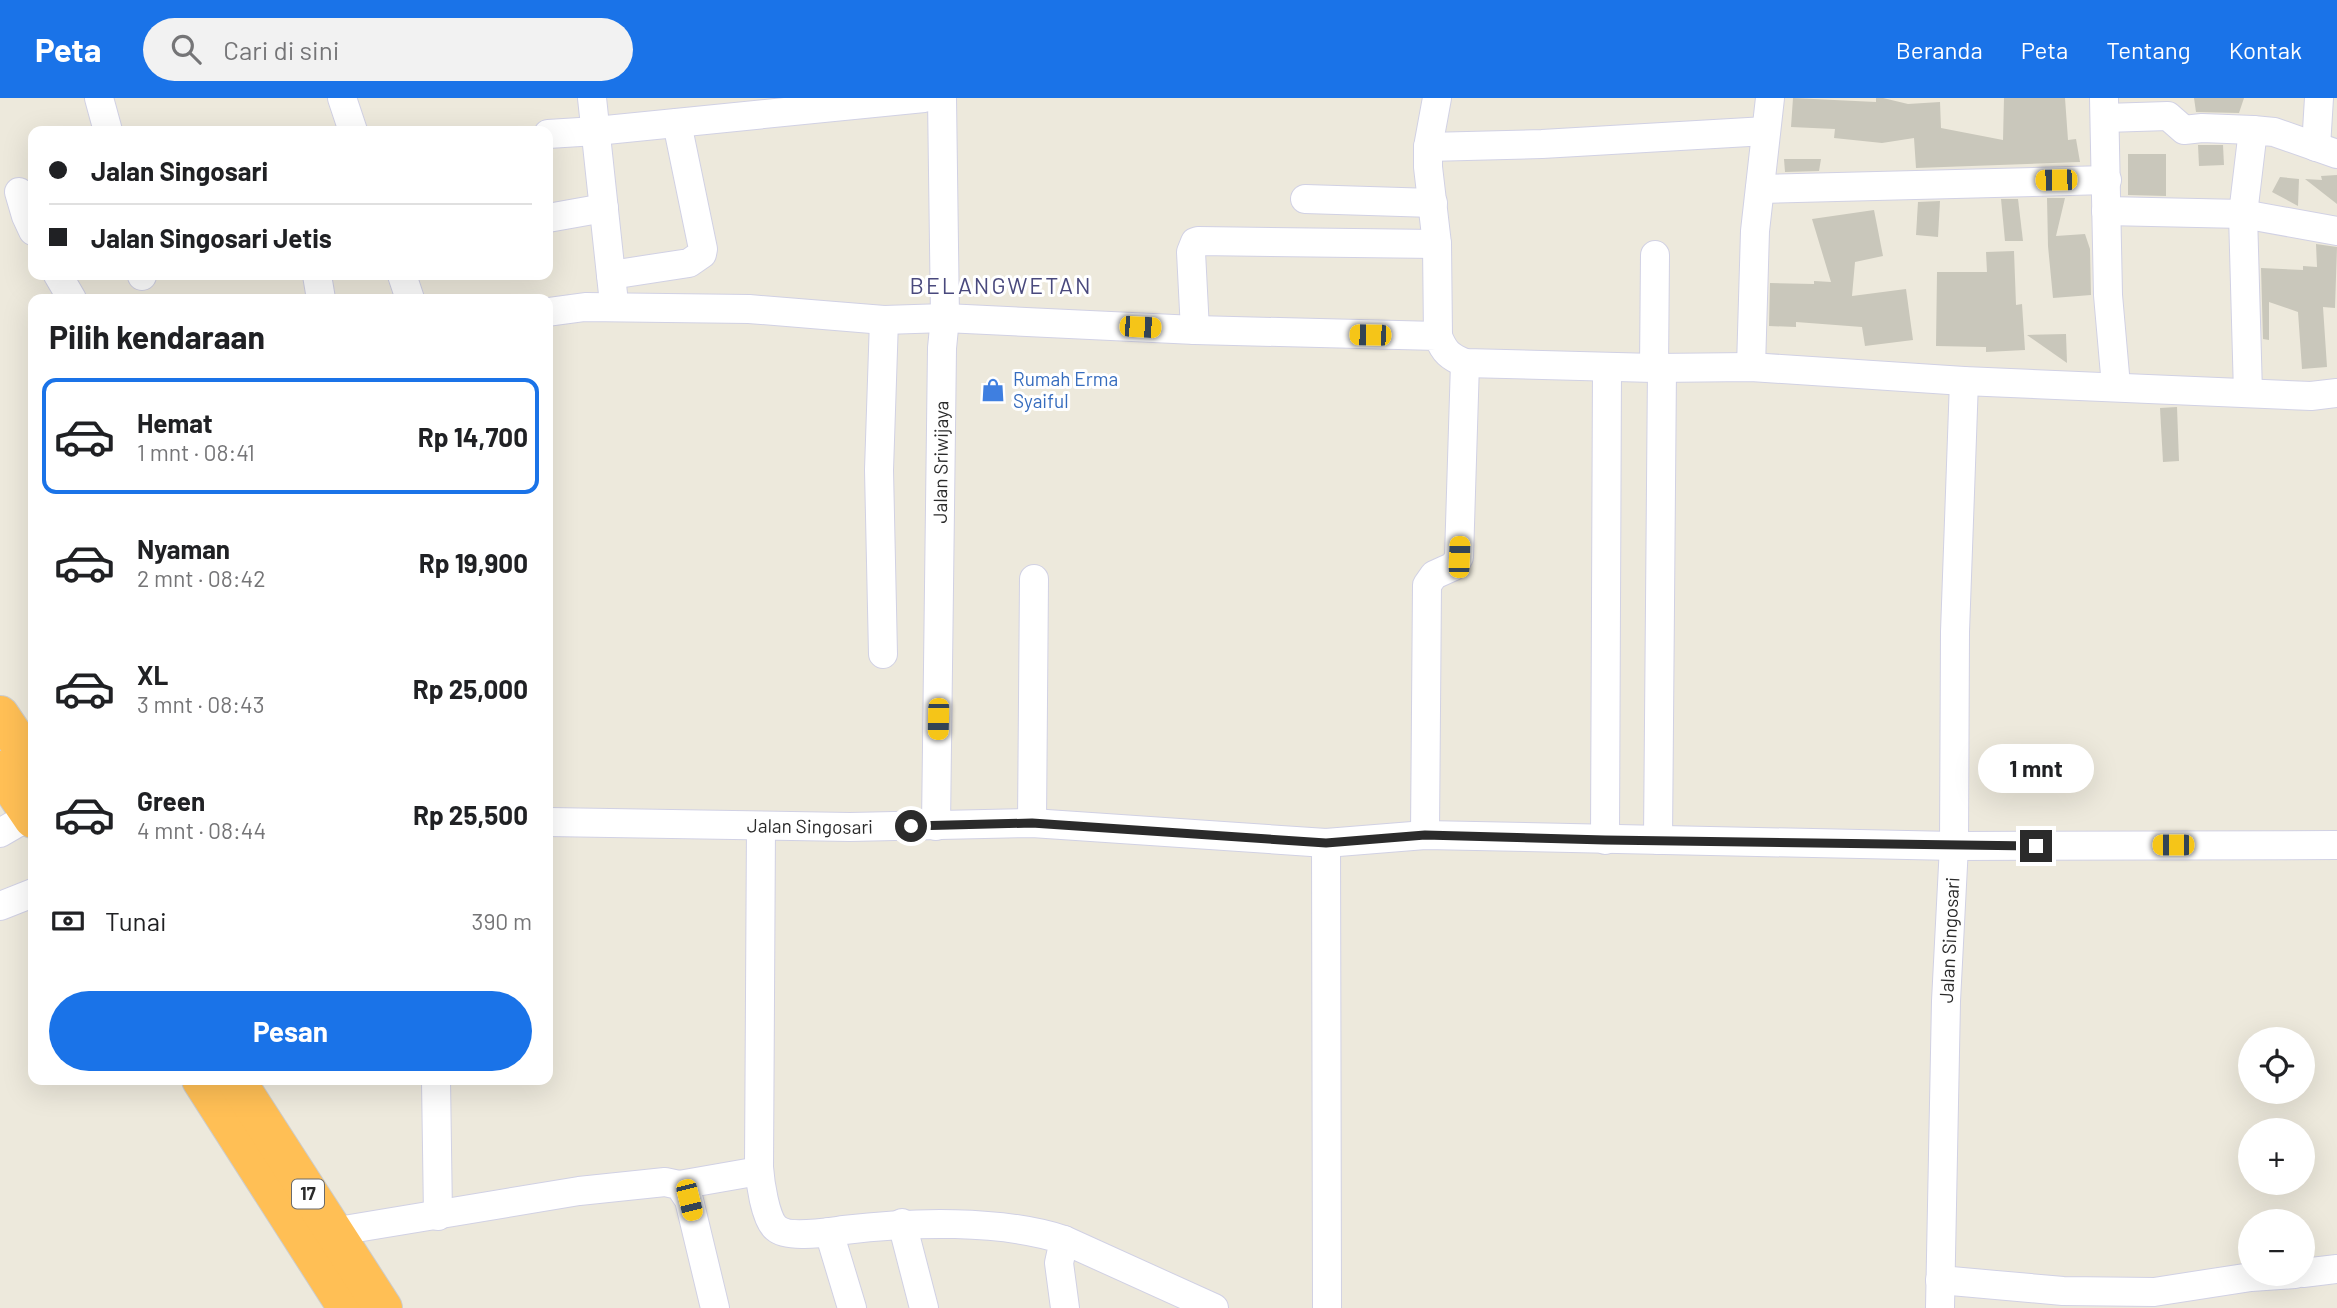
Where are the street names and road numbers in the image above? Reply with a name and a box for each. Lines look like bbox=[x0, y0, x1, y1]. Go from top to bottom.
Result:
street label: Jalan Sriwijaya bbox=[928, 400, 952, 524]
street label: Jalan Singosari bbox=[747, 813, 873, 838]
street label: Jalan Singosari bbox=[1934, 876, 1963, 1004]
road number: 17 bbox=[292, 1180, 324, 1209]

